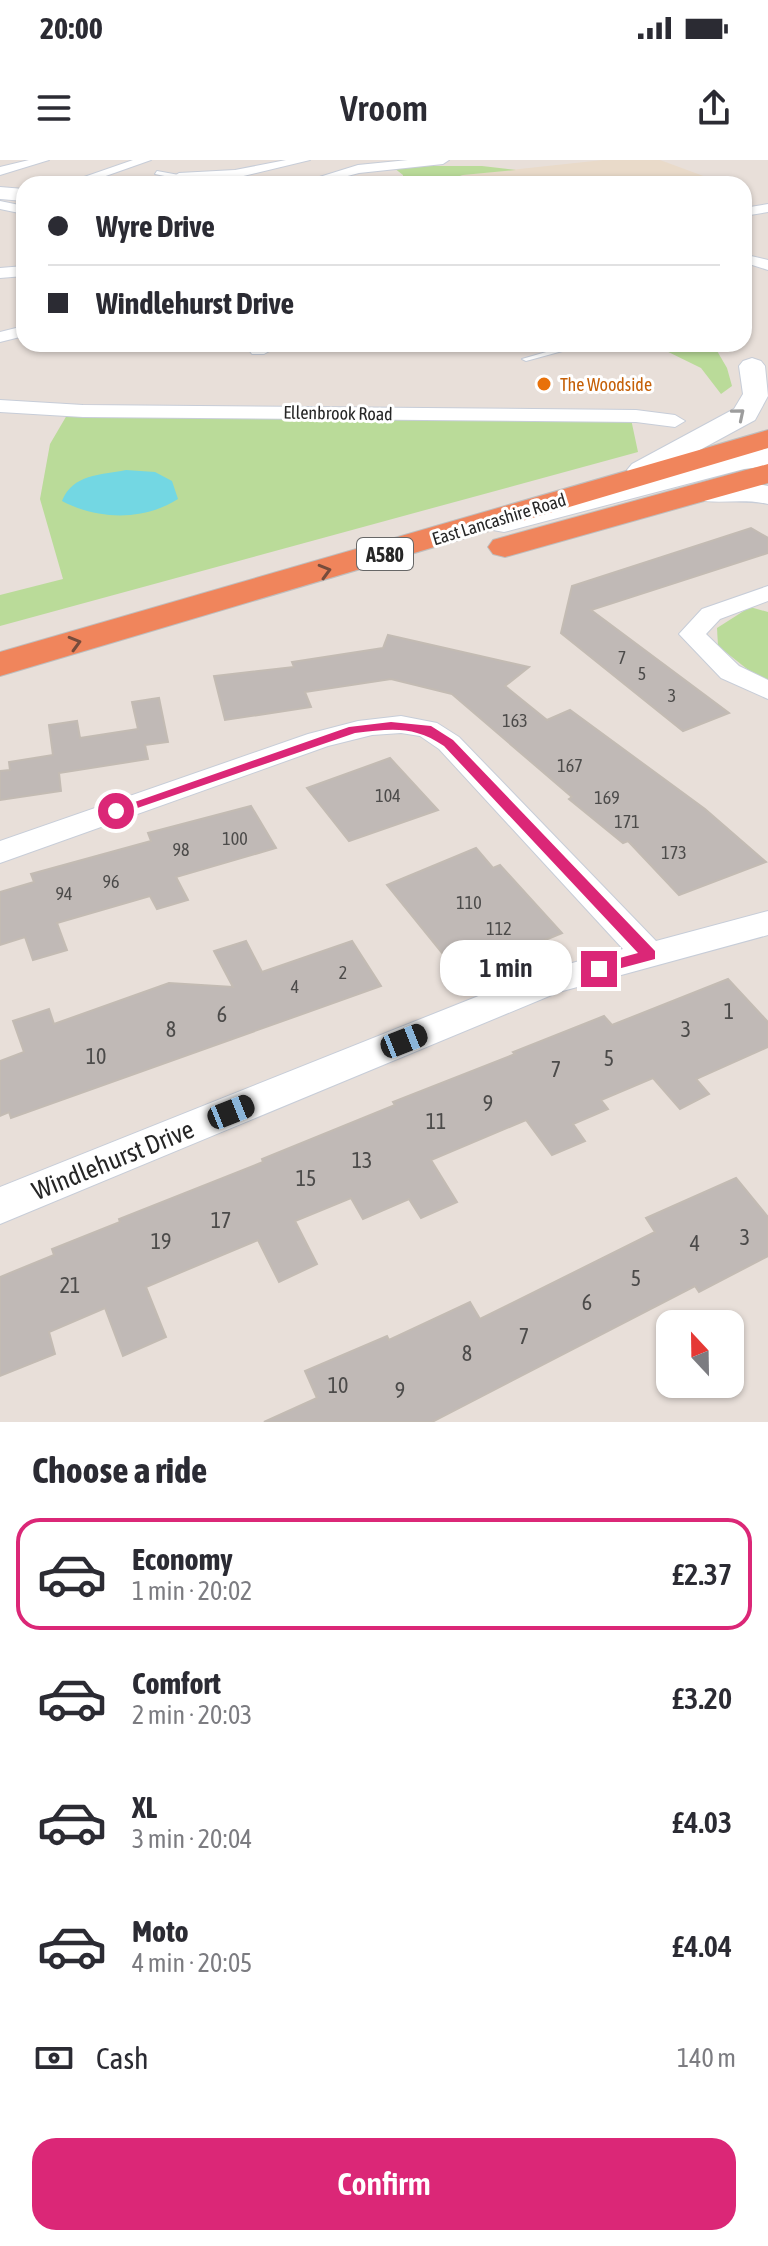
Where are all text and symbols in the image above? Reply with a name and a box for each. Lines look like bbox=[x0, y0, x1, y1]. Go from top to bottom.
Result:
text: 20:00 bbox=[40, 11, 103, 45]
icon: menu bbox=[32, 86, 76, 130]
icon: share bbox=[692, 86, 736, 130]
text: Vroom bbox=[340, 87, 428, 129]
text: Wyre Drive bbox=[96, 209, 215, 243]
text: Windlehurst Drive bbox=[96, 286, 294, 320]
place label: The Woodside bbox=[560, 374, 652, 395]
marker: The Woodside bbox=[535, 375, 553, 393]
street label: Ellenbrook Road bbox=[283, 402, 393, 424]
one-way arrow bbox=[730, 410, 745, 424]
street label: East Lancashire Road bbox=[430, 489, 568, 549]
road number: A580 bbox=[357, 538, 413, 570]
one-way arrow bbox=[317, 564, 331, 580]
one-way arrow bbox=[68, 636, 81, 652]
house number: 7 bbox=[618, 647, 626, 668]
house number: 5 bbox=[638, 663, 646, 684]
house number: 3 bbox=[668, 685, 676, 706]
house number: 163 bbox=[502, 710, 528, 731]
house number: 167 bbox=[557, 755, 583, 776]
house number: 104 bbox=[375, 785, 401, 806]
house number: 169 bbox=[594, 787, 620, 808]
route start bbox=[98, 793, 134, 829]
house number: 171 bbox=[614, 811, 640, 832]
house number: 100 bbox=[222, 828, 248, 849]
house number: 98 bbox=[173, 839, 189, 860]
house number: 173 bbox=[661, 842, 687, 863]
house number: 96 bbox=[103, 871, 119, 892]
house number: 94 bbox=[56, 883, 72, 904]
house number: 110 bbox=[456, 892, 482, 913]
house number: 112 bbox=[486, 918, 512, 939]
callout: 1 min bbox=[439, 941, 571, 997]
route end bbox=[581, 951, 617, 987]
text: 1 min bbox=[479, 953, 533, 983]
house number: 2 bbox=[339, 962, 347, 983]
house number: 4 bbox=[291, 976, 299, 997]
house number: 1 bbox=[724, 998, 734, 1024]
house number: 6 bbox=[217, 1001, 227, 1027]
house number: 8 bbox=[166, 1016, 176, 1042]
house number: 3 bbox=[681, 1016, 691, 1042]
car bbox=[377, 1021, 431, 1061]
house number: 10 bbox=[86, 1043, 106, 1069]
house number: 5 bbox=[604, 1045, 614, 1071]
house number: 7 bbox=[551, 1056, 561, 1082]
house number: 9 bbox=[483, 1090, 493, 1116]
car bbox=[204, 1092, 258, 1132]
house number: 11 bbox=[426, 1108, 446, 1134]
street label: Windlehurst Drive bbox=[28, 1114, 198, 1206]
house number: 13 bbox=[352, 1147, 372, 1173]
house number: 15 bbox=[296, 1165, 316, 1191]
house number: 17 bbox=[211, 1207, 231, 1233]
house number: 3 bbox=[740, 1224, 750, 1250]
house number: 19 bbox=[151, 1228, 171, 1254]
house number: 4 bbox=[690, 1230, 700, 1256]
house number: 5 bbox=[631, 1265, 641, 1291]
house number: 21 bbox=[60, 1272, 80, 1298]
house number: 6 bbox=[582, 1289, 592, 1315]
north arrow bbox=[656, 1310, 744, 1398]
map controls bbox=[656, 1310, 744, 1398]
house number: 7 bbox=[519, 1323, 529, 1349]
house number: 8 bbox=[462, 1340, 472, 1366]
house number: 10 bbox=[328, 1372, 348, 1398]
house number: 9 bbox=[395, 1377, 405, 1403]
text: Choose a ride bbox=[32, 1449, 207, 1491]
icon: car bbox=[36, 1538, 108, 1610]
text: Economy bbox=[132, 1542, 233, 1576]
text: £2.37 bbox=[672, 1557, 732, 1591]
text: 1 min · 20:02 bbox=[132, 1576, 252, 1606]
icon: car bbox=[36, 1662, 108, 1734]
text: Comfort bbox=[132, 1666, 221, 1700]
text: £3.20 bbox=[672, 1681, 732, 1715]
text: 2 min · 20:03 bbox=[132, 1700, 252, 1730]
icon: car bbox=[36, 1786, 108, 1858]
text: XL bbox=[132, 1790, 157, 1824]
text: £4.03 bbox=[672, 1805, 732, 1839]
text: 3 min · 20:04 bbox=[132, 1824, 252, 1854]
icon: car bbox=[36, 1910, 108, 1982]
text: Moto bbox=[132, 1914, 189, 1948]
text: £4.04 bbox=[672, 1929, 732, 1963]
text: 4 min · 20:05 bbox=[132, 1948, 252, 1978]
icon: cash bbox=[32, 2036, 76, 2080]
text: Cash bbox=[96, 2041, 149, 2075]
text: 140 m bbox=[677, 2043, 736, 2073]
button: Confirm bbox=[32, 2138, 736, 2230]

